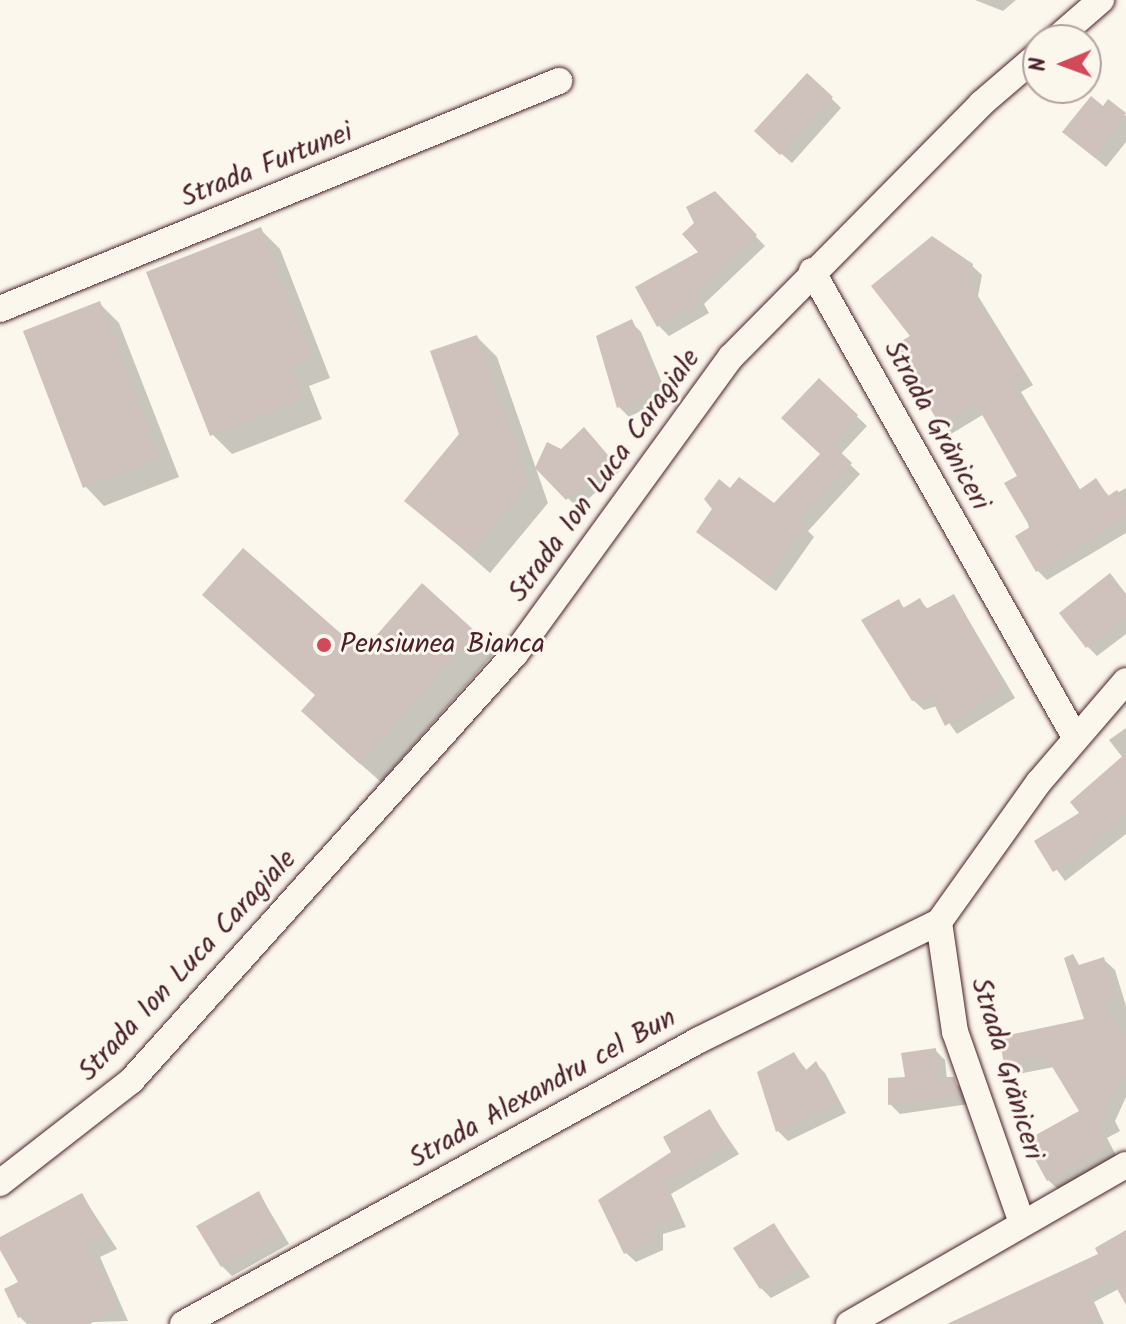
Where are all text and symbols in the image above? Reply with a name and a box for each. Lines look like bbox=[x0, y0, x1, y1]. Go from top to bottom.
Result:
north arrow bbox=[1022, 24, 1102, 104]
text: N bbox=[1022, 57, 1057, 72]
street label: Strada Furtunei bbox=[176, 116, 358, 216]
street label: Strada Grăniceri bbox=[876, 335, 996, 517]
street label: Strada Ion Luca Caragiale bbox=[502, 343, 708, 609]
place label: Pensiunea Bianca bbox=[340, 628, 545, 662]
marker: Pensiunea Bianca bbox=[315, 636, 333, 654]
street label: Strada Ion Luca Caragiale bbox=[72, 843, 304, 1089]
street label: Strada Grăniceri bbox=[962, 974, 1050, 1164]
street label: Strada Alexandru cel Bun bbox=[404, 1002, 682, 1176]

